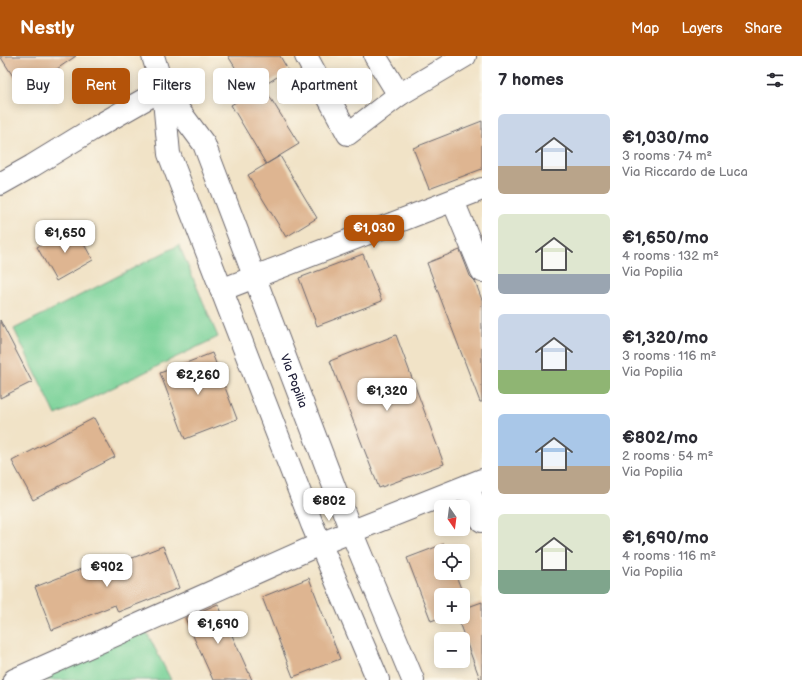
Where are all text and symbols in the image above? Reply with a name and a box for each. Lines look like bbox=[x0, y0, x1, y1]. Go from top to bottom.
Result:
text: Nestly bbox=[20, 17, 74, 40]
text: Map bbox=[631, 20, 659, 37]
text: Layers bbox=[681, 20, 723, 37]
text: Share bbox=[745, 20, 782, 37]
chip: Buy bbox=[12, 68, 64, 104]
chip: Rent bbox=[72, 68, 130, 104]
chip: Filters bbox=[138, 68, 205, 104]
chip: New bbox=[213, 68, 269, 104]
chip: Apartment bbox=[277, 68, 372, 104]
icon: filters bbox=[764, 69, 786, 91]
text: 7 homes bbox=[498, 70, 564, 90]
text: €1,030/mo bbox=[622, 128, 709, 148]
icon: home bbox=[530, 130, 578, 178]
text: 3 rooms · 74 m² bbox=[622, 148, 712, 164]
text: Via Riccardo de Luca bbox=[622, 164, 748, 180]
pin: €1,030 bbox=[341, 215, 407, 249]
pin: €1,650 bbox=[32, 220, 98, 254]
text: €1,030 bbox=[353, 220, 395, 236]
text: €1,650 bbox=[44, 225, 86, 241]
text: €1,650/mo bbox=[622, 228, 709, 248]
icon: home bbox=[530, 230, 578, 278]
text: 4 rooms · 132 m² bbox=[622, 248, 719, 264]
text: Via Popilia bbox=[622, 264, 683, 280]
text: €1,320/mo bbox=[622, 328, 708, 348]
icon: home bbox=[530, 330, 578, 378]
text: 3 rooms · 116 m² bbox=[622, 348, 716, 364]
street label: Via Popilia bbox=[277, 352, 311, 410]
pin: €2,260 bbox=[165, 362, 231, 396]
text: Via Popilia bbox=[622, 364, 683, 380]
text: €2,260 bbox=[176, 367, 220, 383]
pin: €1,320 bbox=[354, 378, 420, 412]
text: €1,320 bbox=[366, 383, 408, 399]
text: €802/mo bbox=[622, 428, 698, 448]
icon: home bbox=[530, 430, 578, 478]
text: 2 rooms · 54 m² bbox=[622, 448, 713, 464]
text: Via Popilia bbox=[622, 464, 683, 480]
pin: €802 bbox=[305, 488, 353, 522]
text: €802 bbox=[312, 493, 346, 509]
north arrow bbox=[434, 500, 470, 536]
map controls bbox=[434, 500, 470, 668]
text: €1,690/mo bbox=[622, 528, 709, 548]
icon: home bbox=[530, 530, 578, 578]
button: locate bbox=[434, 544, 470, 580]
text: 4 rooms · 116 m² bbox=[622, 548, 716, 564]
pin: €902 bbox=[83, 554, 131, 588]
text: €902 bbox=[90, 559, 124, 575]
text: Via Popilia bbox=[622, 564, 683, 580]
button: + bbox=[434, 588, 470, 624]
pin: €1,690 bbox=[185, 611, 251, 645]
text: €1,690 bbox=[197, 616, 239, 632]
button: − bbox=[434, 632, 470, 668]

